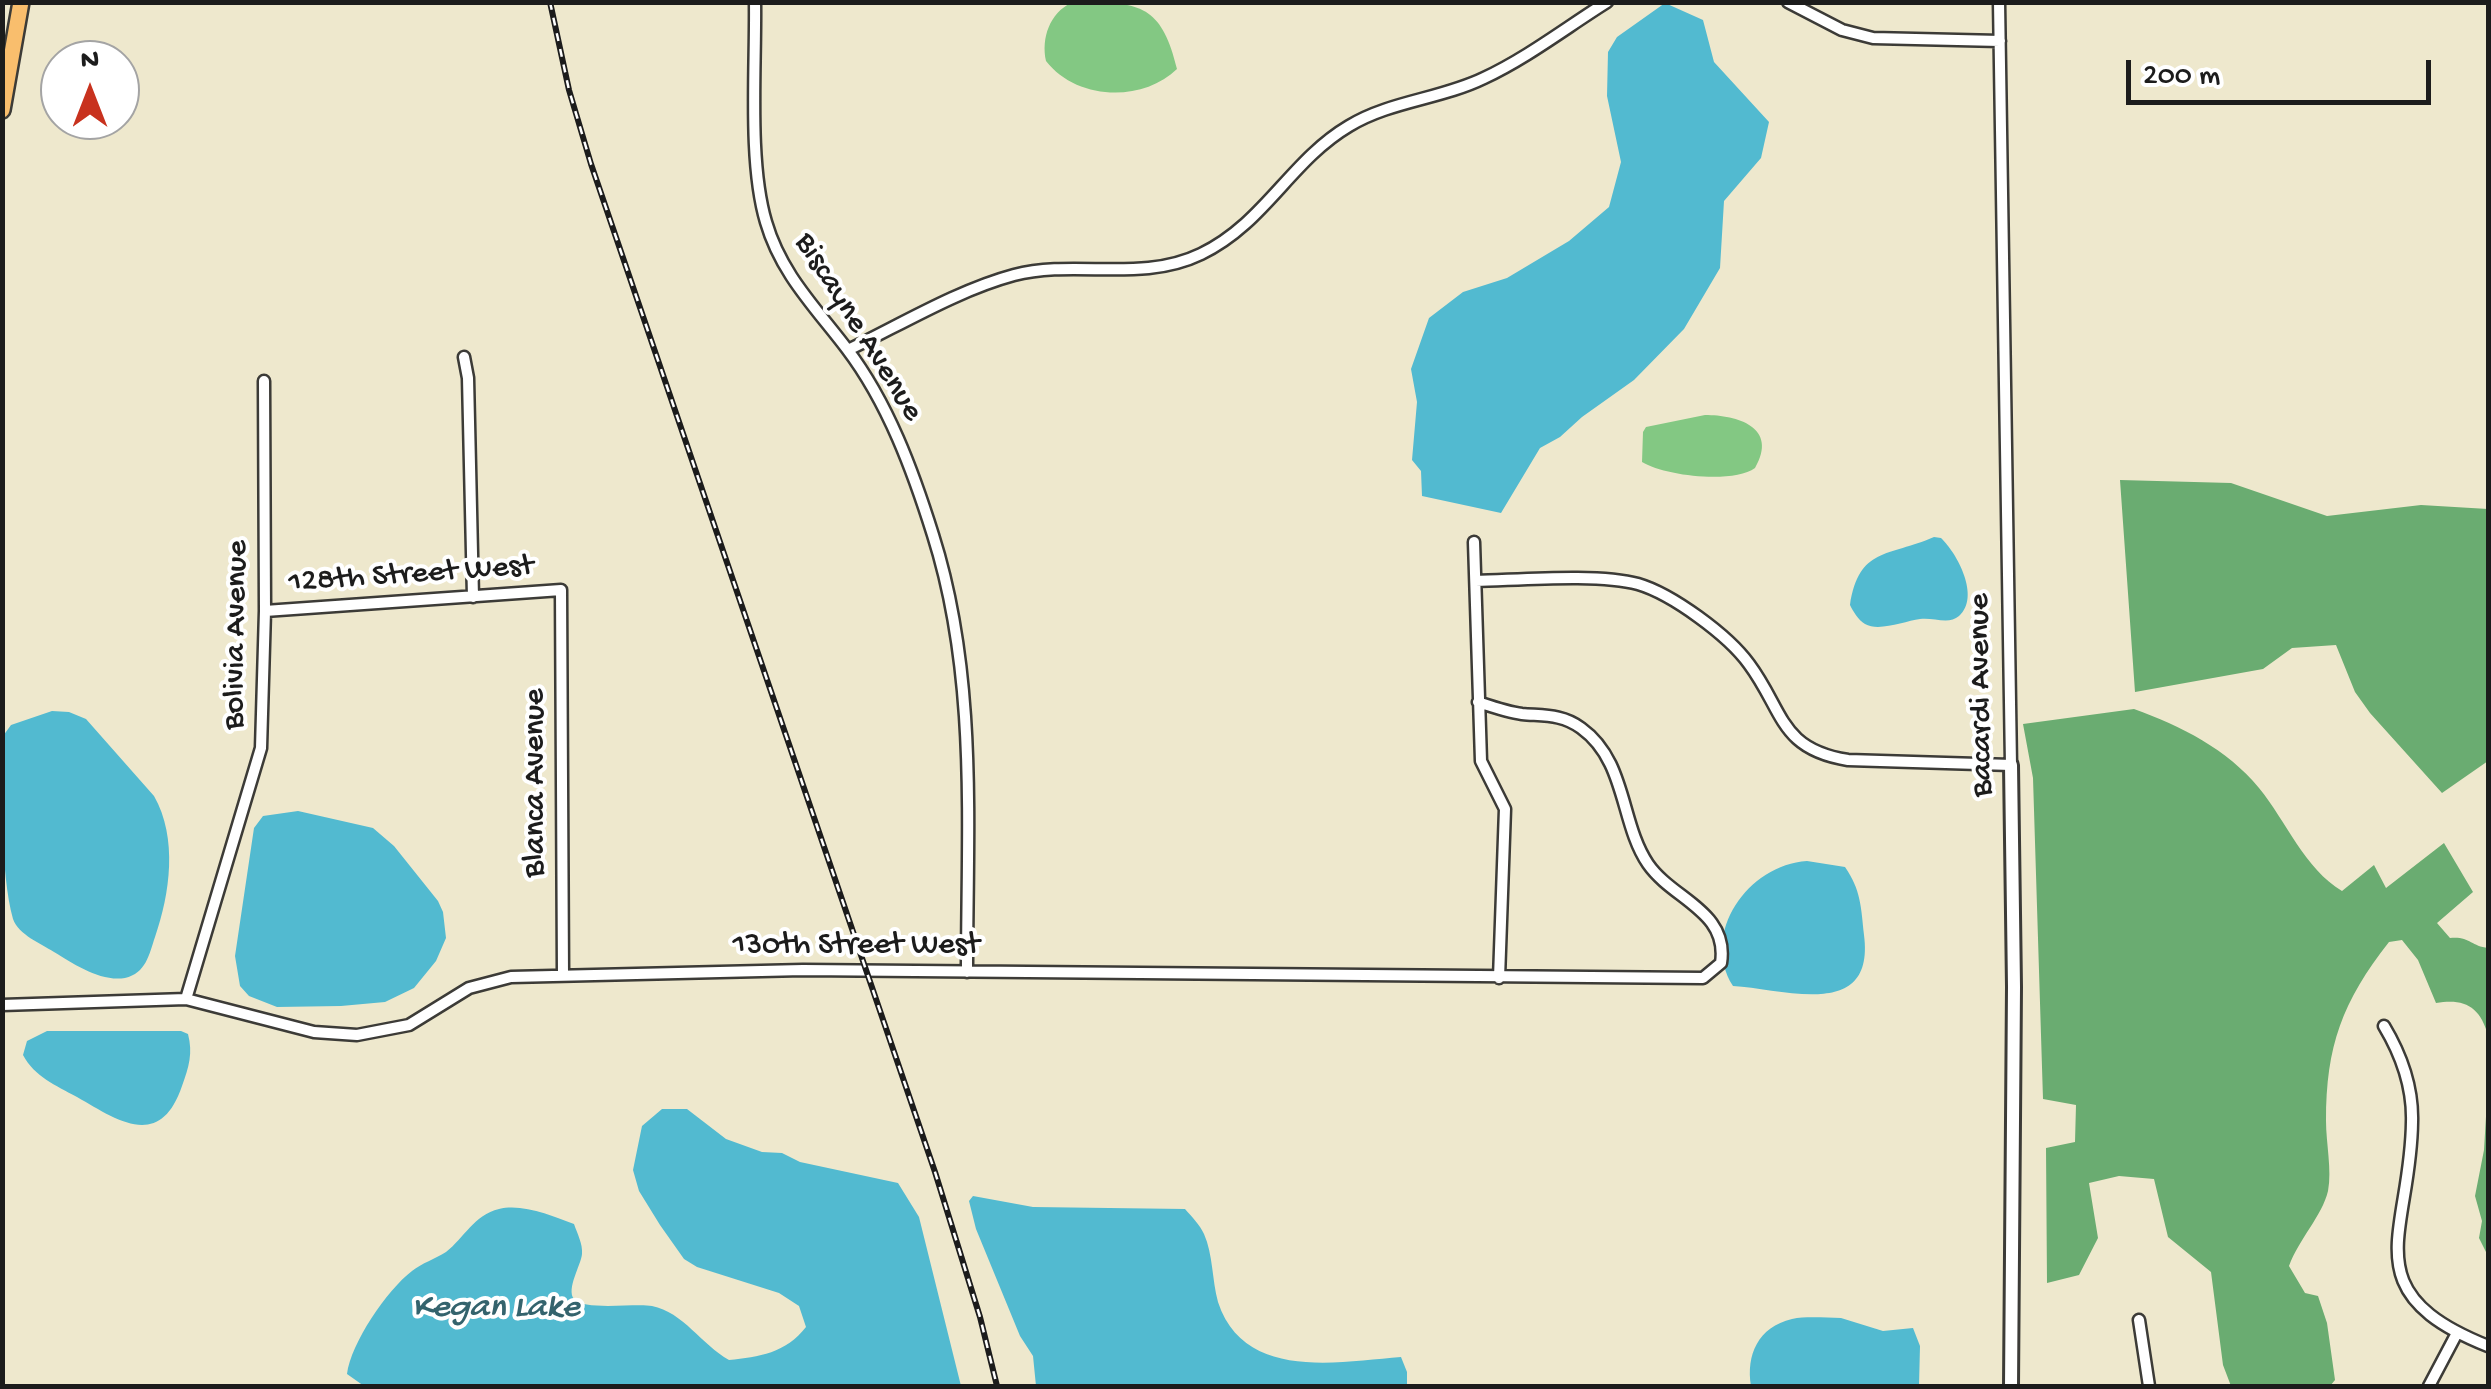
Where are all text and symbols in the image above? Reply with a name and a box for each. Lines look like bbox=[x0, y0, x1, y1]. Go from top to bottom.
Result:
north arrow bbox=[40, 40, 140, 140]
scale bar bbox=[2131, 40, 2436, 102]
text: N bbox=[81, 45, 99, 78]
text: 200 m bbox=[2143, 60, 2220, 95]
street label: Biscayne Avenue bbox=[784, 227, 930, 429]
street label: Bolivia Avenue bbox=[217, 540, 259, 730]
street label: 128th Street West bbox=[287, 548, 535, 604]
street label: Bacardi Avenue bbox=[1962, 593, 2004, 797]
street label: Blanca Avenue bbox=[518, 689, 556, 877]
street label: 130th Street West bbox=[732, 928, 979, 966]
water label: Kegan Lake bbox=[412, 1289, 580, 1331]

